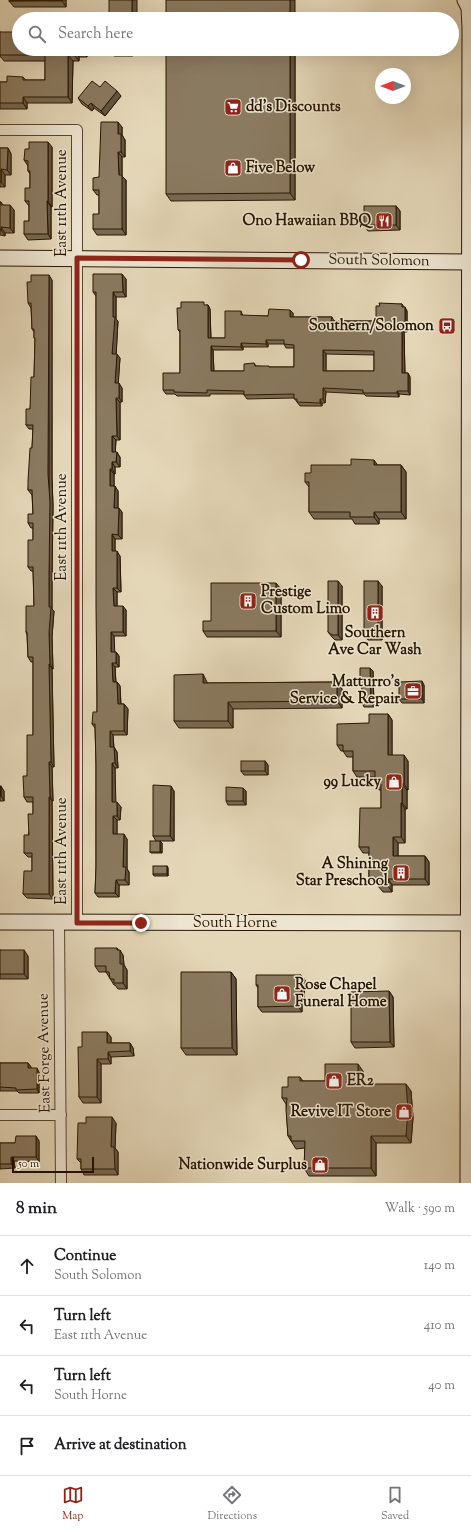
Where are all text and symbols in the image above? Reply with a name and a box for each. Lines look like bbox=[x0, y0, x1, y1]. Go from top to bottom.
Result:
search box bbox=[12, 12, 459, 56]
icon: search bbox=[26, 23, 48, 45]
text: Search here bbox=[58, 24, 133, 45]
north arrow bbox=[375, 68, 411, 104]
supermarket icon: dd's Discounts bbox=[223, 97, 243, 117]
place label: dd's Discounts bbox=[246, 97, 341, 118]
street label: East 11th Avenue bbox=[52, 149, 73, 257]
shop icon: Five Below bbox=[223, 158, 243, 178]
place label: Five Below bbox=[246, 158, 316, 179]
place label: Ono Hawaiian BBQ bbox=[242, 211, 373, 232]
restaurant icon: Ono Hawaiian BBQ bbox=[374, 211, 394, 231]
street label: South Solomon bbox=[328, 250, 430, 272]
route start bbox=[292, 251, 310, 269]
place label: Southern/Solomon bbox=[309, 316, 434, 337]
bus stop icon: Southern/Solomon bbox=[437, 316, 457, 336]
street label: East 11th Avenue bbox=[52, 473, 73, 581]
place label: Prestige Custom Limo bbox=[261, 582, 350, 620]
building icon: Prestige Custom Limo bbox=[238, 591, 258, 611]
building icon: Southern Ave Car Wash bbox=[365, 603, 385, 623]
place label: Southern Ave Car Wash bbox=[328, 623, 422, 661]
place label: Matturro's Service & Repair bbox=[290, 672, 400, 710]
office icon: Matturro's Service & Repair bbox=[403, 681, 423, 701]
place label: 99 Lucky bbox=[323, 772, 382, 793]
shop icon: 99 Lucky bbox=[384, 772, 404, 792]
street label: East 11th Avenue bbox=[52, 797, 73, 905]
place label: A Shining Star Preschool bbox=[296, 854, 389, 892]
building icon: A Shining Star Preschool bbox=[391, 863, 411, 883]
street label: South Horne bbox=[193, 913, 277, 934]
route end bbox=[132, 914, 150, 932]
place label: Rose Chapel Funeral Home bbox=[295, 975, 387, 1013]
shop icon: Rose Chapel Funeral Home bbox=[272, 984, 292, 1004]
street label: East Forge Avenue bbox=[33, 993, 57, 1113]
shop icon: ER2 bbox=[324, 1071, 344, 1091]
place label: ER2 bbox=[347, 1071, 375, 1092]
place label: Revive IT Store bbox=[291, 1102, 391, 1123]
shop icon: Revive IT Store bbox=[394, 1102, 414, 1122]
scale bar bbox=[12, 1155, 94, 1174]
place label: Nationwide Surplus bbox=[178, 1155, 307, 1176]
shop icon: Nationwide Surplus bbox=[310, 1155, 330, 1175]
text: 50 m bbox=[18, 1156, 39, 1172]
text: 8 min bbox=[16, 1197, 57, 1221]
text: Walk · 590 m bbox=[385, 1200, 455, 1218]
text: Continue bbox=[54, 1246, 116, 1267]
icon: ahead bbox=[16, 1255, 38, 1277]
text: 140 m bbox=[424, 1257, 455, 1275]
text: South Solomon bbox=[54, 1267, 142, 1285]
text: Turn left bbox=[54, 1306, 111, 1327]
icon: left bbox=[16, 1315, 38, 1337]
text: 410 m bbox=[424, 1317, 455, 1335]
text: East 11th Avenue bbox=[54, 1327, 147, 1345]
text: Turn left bbox=[54, 1366, 111, 1387]
icon: left bbox=[16, 1375, 38, 1397]
text: 40 m bbox=[428, 1377, 455, 1395]
text: South Horne bbox=[54, 1387, 127, 1405]
icon: arrive bbox=[16, 1435, 38, 1457]
text: Arrive at destination bbox=[54, 1435, 187, 1456]
tab: Map bbox=[62, 1484, 84, 1524]
tab: Directions bbox=[208, 1484, 257, 1524]
tab: Saved bbox=[381, 1484, 409, 1524]

